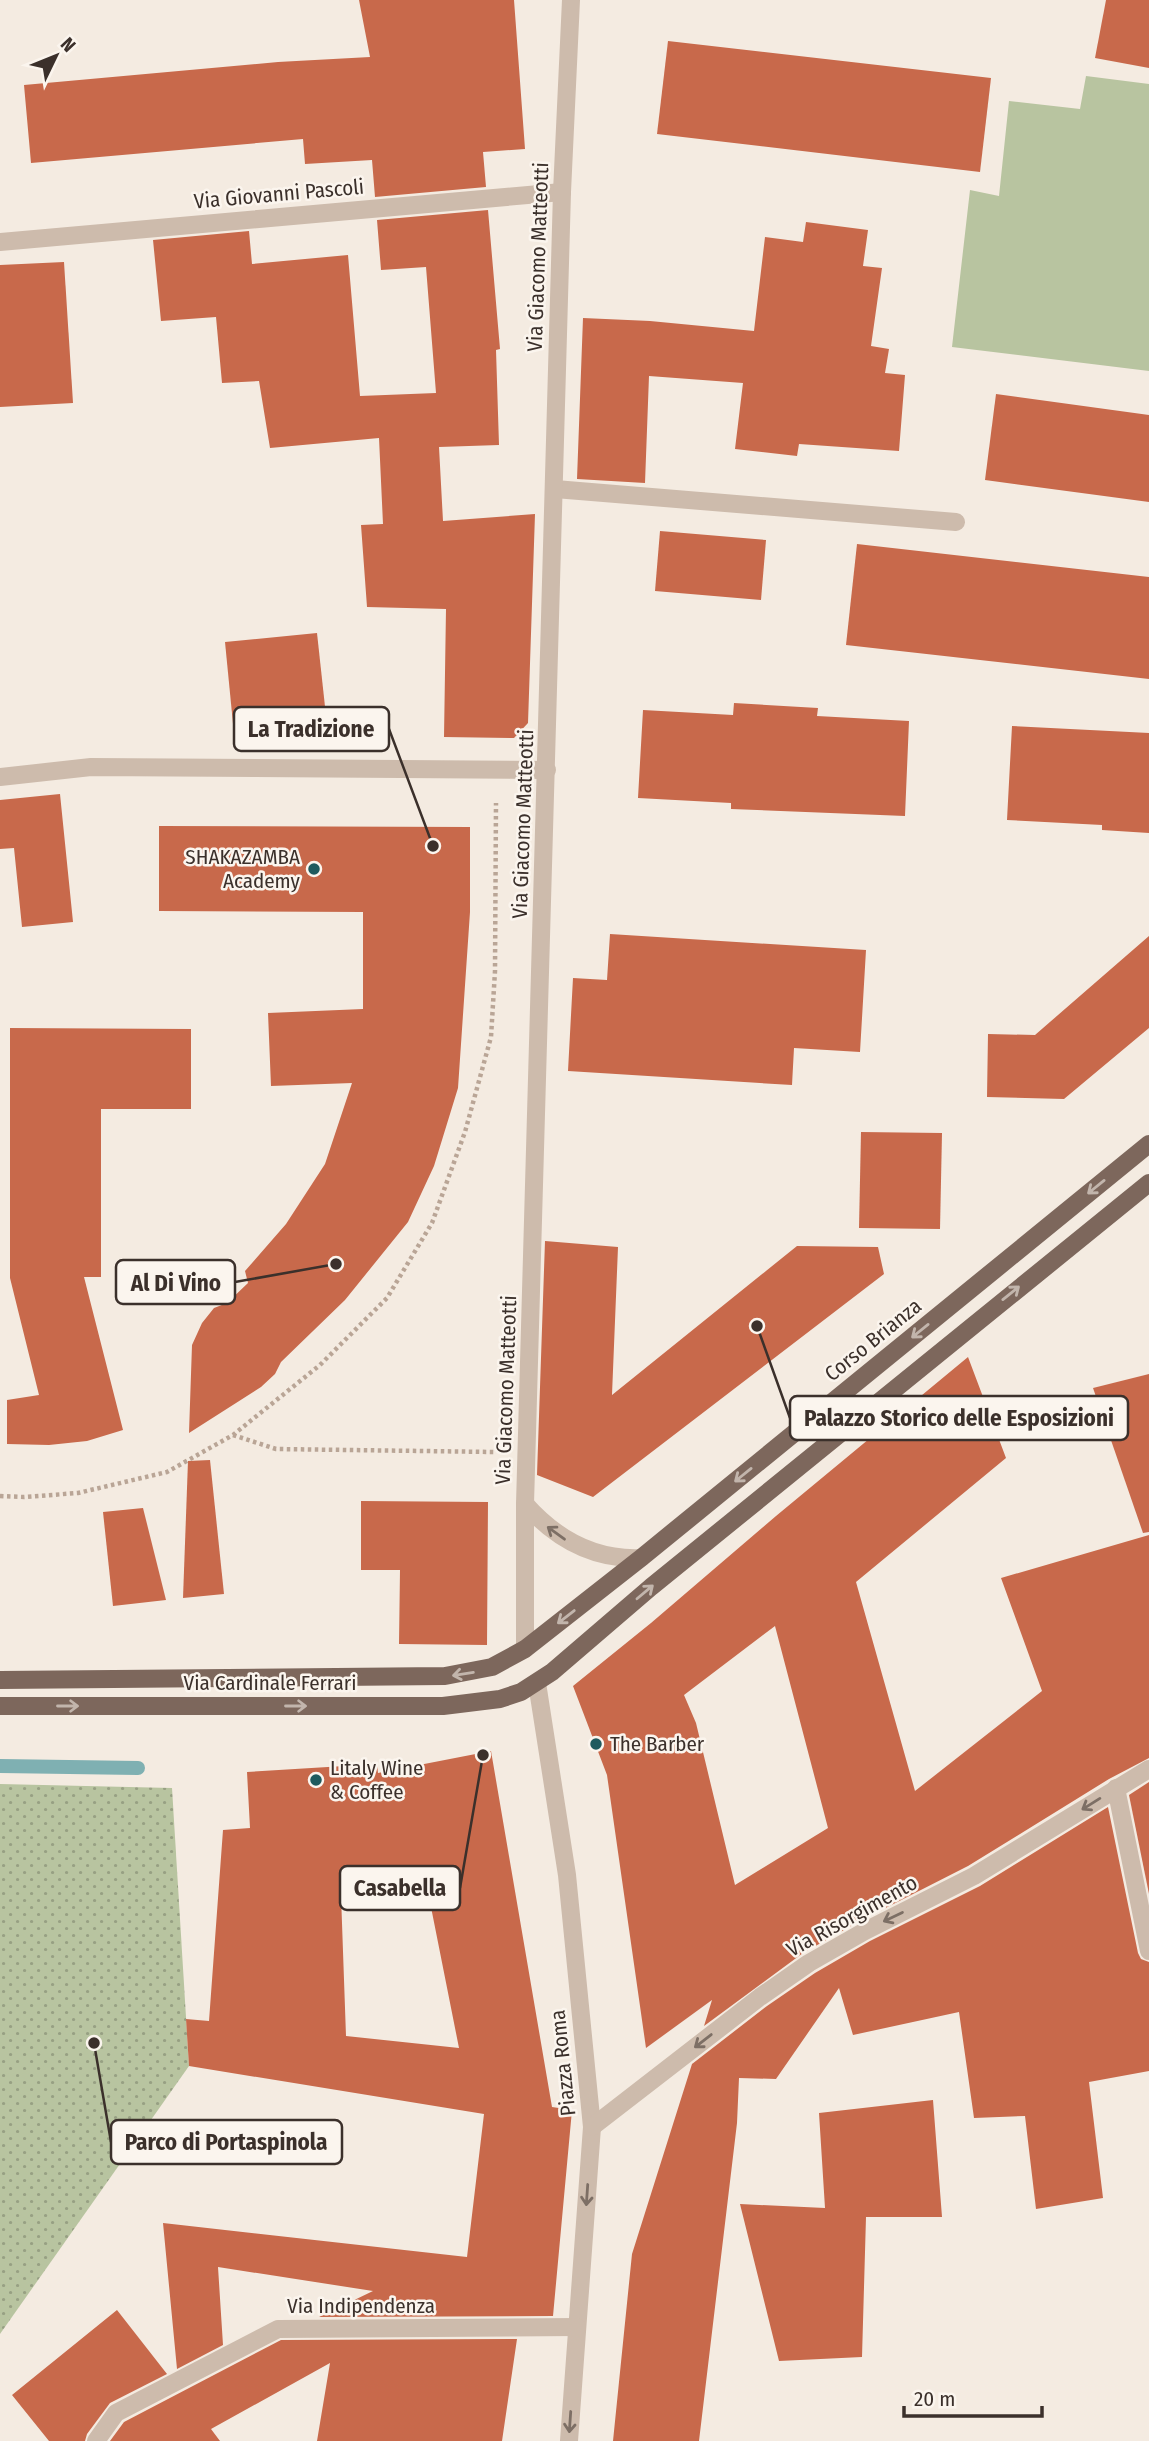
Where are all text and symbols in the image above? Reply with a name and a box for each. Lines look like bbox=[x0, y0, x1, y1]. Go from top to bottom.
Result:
north arrow bbox=[21, 21, 91, 91]
text: N bbox=[56, 33, 80, 57]
street label: Via Giacomo Matteotti bbox=[522, 162, 554, 352]
street label: Via Giovanni Pascoli bbox=[193, 174, 365, 214]
callout: La Tradizione bbox=[234, 707, 389, 751]
text: La Tradizione bbox=[248, 715, 375, 743]
street label: Via Giacomo Matteotti bbox=[507, 729, 539, 919]
place label: SHAKAZAMBA Academy bbox=[185, 844, 301, 894]
marker: SHAKAZAMBA Academy bbox=[306, 861, 322, 877]
one-way arrow bbox=[1088, 1179, 1106, 1195]
callout: Al Di Vino bbox=[116, 1260, 235, 1304]
text: Al Di Vino bbox=[130, 1269, 221, 1297]
one-way arrow bbox=[1002, 1286, 1020, 1301]
street label: Corso Brianza bbox=[819, 1293, 927, 1387]
street label: Via Giacomo Matteotti bbox=[490, 1295, 522, 1485]
one-way arrow bbox=[911, 1323, 929, 1339]
callout: Palazzo Storico delle Esposizioni bbox=[790, 1396, 1128, 1440]
text: Palazzo Storico delle Esposizioni bbox=[804, 1404, 1114, 1432]
one-way arrow bbox=[735, 1467, 753, 1482]
one-way arrow bbox=[547, 1526, 566, 1540]
one-way arrow bbox=[636, 1584, 654, 1600]
one-way arrow bbox=[557, 1609, 576, 1624]
one-way arrow bbox=[452, 1667, 475, 1680]
street label: Via Cardinale Ferrari bbox=[184, 1670, 356, 1696]
one-way arrow bbox=[56, 1699, 79, 1713]
one-way arrow bbox=[284, 1699, 307, 1713]
place label: The Barber bbox=[610, 1731, 705, 1757]
marker: The Barber bbox=[588, 1736, 604, 1752]
place label: Litaly Wine & Coffee bbox=[330, 1755, 424, 1805]
marker: Litaly Wine & Coffee bbox=[308, 1772, 324, 1788]
one-way arrow bbox=[1081, 1798, 1101, 1812]
callout: Casabella bbox=[340, 1866, 460, 1910]
street label: Via Risorgimento bbox=[782, 1869, 922, 1963]
text: Casabella bbox=[354, 1874, 446, 1902]
one-way arrow bbox=[883, 1911, 904, 1924]
street label: Piazza Roma bbox=[544, 2009, 582, 2117]
one-way arrow bbox=[695, 2034, 713, 2049]
callout: Parco di Portaspinola bbox=[111, 2120, 342, 2164]
text: Parco di Portaspinola bbox=[125, 2128, 327, 2156]
one-way arrow bbox=[580, 2184, 593, 2206]
street label: Via Indipendenza bbox=[287, 2293, 435, 2319]
scale bar bbox=[904, 2374, 1042, 2418]
text: 20 m bbox=[914, 2386, 955, 2412]
one-way arrow bbox=[563, 2410, 576, 2433]

